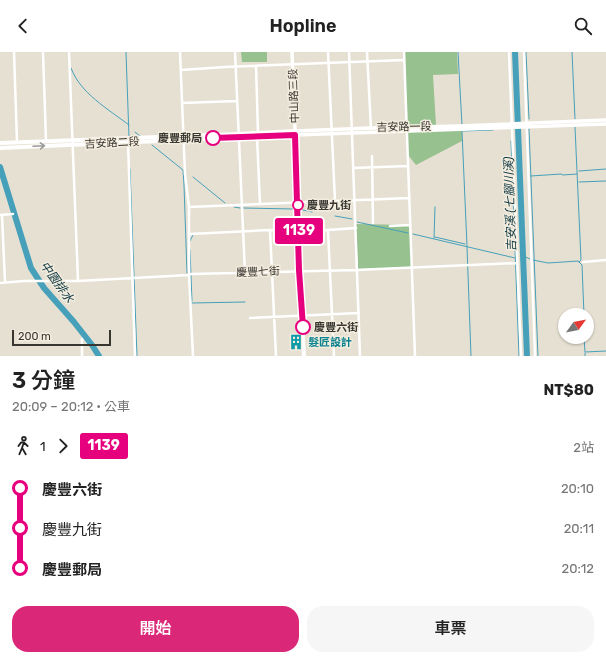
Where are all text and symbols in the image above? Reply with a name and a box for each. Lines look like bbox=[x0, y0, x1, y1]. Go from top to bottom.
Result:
icon: back bbox=[12, 15, 34, 37]
text: Hopline bbox=[269, 15, 337, 37]
icon: search bbox=[572, 15, 594, 37]
street label: 中山路三段 bbox=[287, 68, 301, 124]
street label: 吉安路一段 bbox=[376, 120, 432, 134]
marker: 慶豐郵局 bbox=[205, 130, 221, 146]
place label: 慶豐郵局 bbox=[158, 132, 202, 145]
street label: 吉安路二段 bbox=[84, 135, 140, 151]
one-way arrow bbox=[32, 143, 45, 150]
water label: 吉安溪 (七腳川溪) bbox=[501, 156, 519, 252]
marker: 慶豐九街 bbox=[292, 199, 304, 211]
place label: 慶豐九街 bbox=[307, 199, 351, 212]
line badge: 1139 bbox=[271, 218, 327, 244]
text: 1139 bbox=[283, 222, 315, 239]
water label: 中園排水 bbox=[37, 258, 77, 306]
street label: 慶豐七街 bbox=[236, 265, 280, 279]
north arrow bbox=[558, 308, 594, 344]
map controls bbox=[558, 308, 594, 344]
marker: 慶豐六街 bbox=[295, 319, 311, 335]
place label: 慶豐六街 bbox=[314, 321, 358, 334]
scale bar bbox=[12, 328, 111, 347]
text: 200 m bbox=[18, 330, 51, 343]
building icon: 髮匠設計 bbox=[287, 333, 305, 351]
place label: 髮匠設計 bbox=[308, 336, 352, 349]
text: 3 分鐘 bbox=[12, 367, 75, 394]
text: NT$80 bbox=[543, 381, 594, 399]
text: 20:09 – 20:12 · 公車 bbox=[12, 399, 130, 414]
icon: walk bbox=[12, 435, 34, 457]
icon: forward bbox=[52, 435, 74, 457]
text: 1139 bbox=[88, 437, 120, 454]
text: 1 bbox=[40, 439, 46, 454]
text: 2站 bbox=[573, 440, 594, 455]
text: 慶豐六街 bbox=[42, 481, 102, 499]
text: 20:10 bbox=[561, 481, 594, 496]
text: 慶豐九街 bbox=[42, 521, 102, 539]
text: 20:11 bbox=[564, 521, 594, 536]
text: 慶豐郵局 bbox=[42, 561, 102, 579]
text: 20:12 bbox=[562, 561, 594, 576]
button: 開始 bbox=[12, 606, 299, 652]
button: 車票 bbox=[307, 606, 594, 652]

